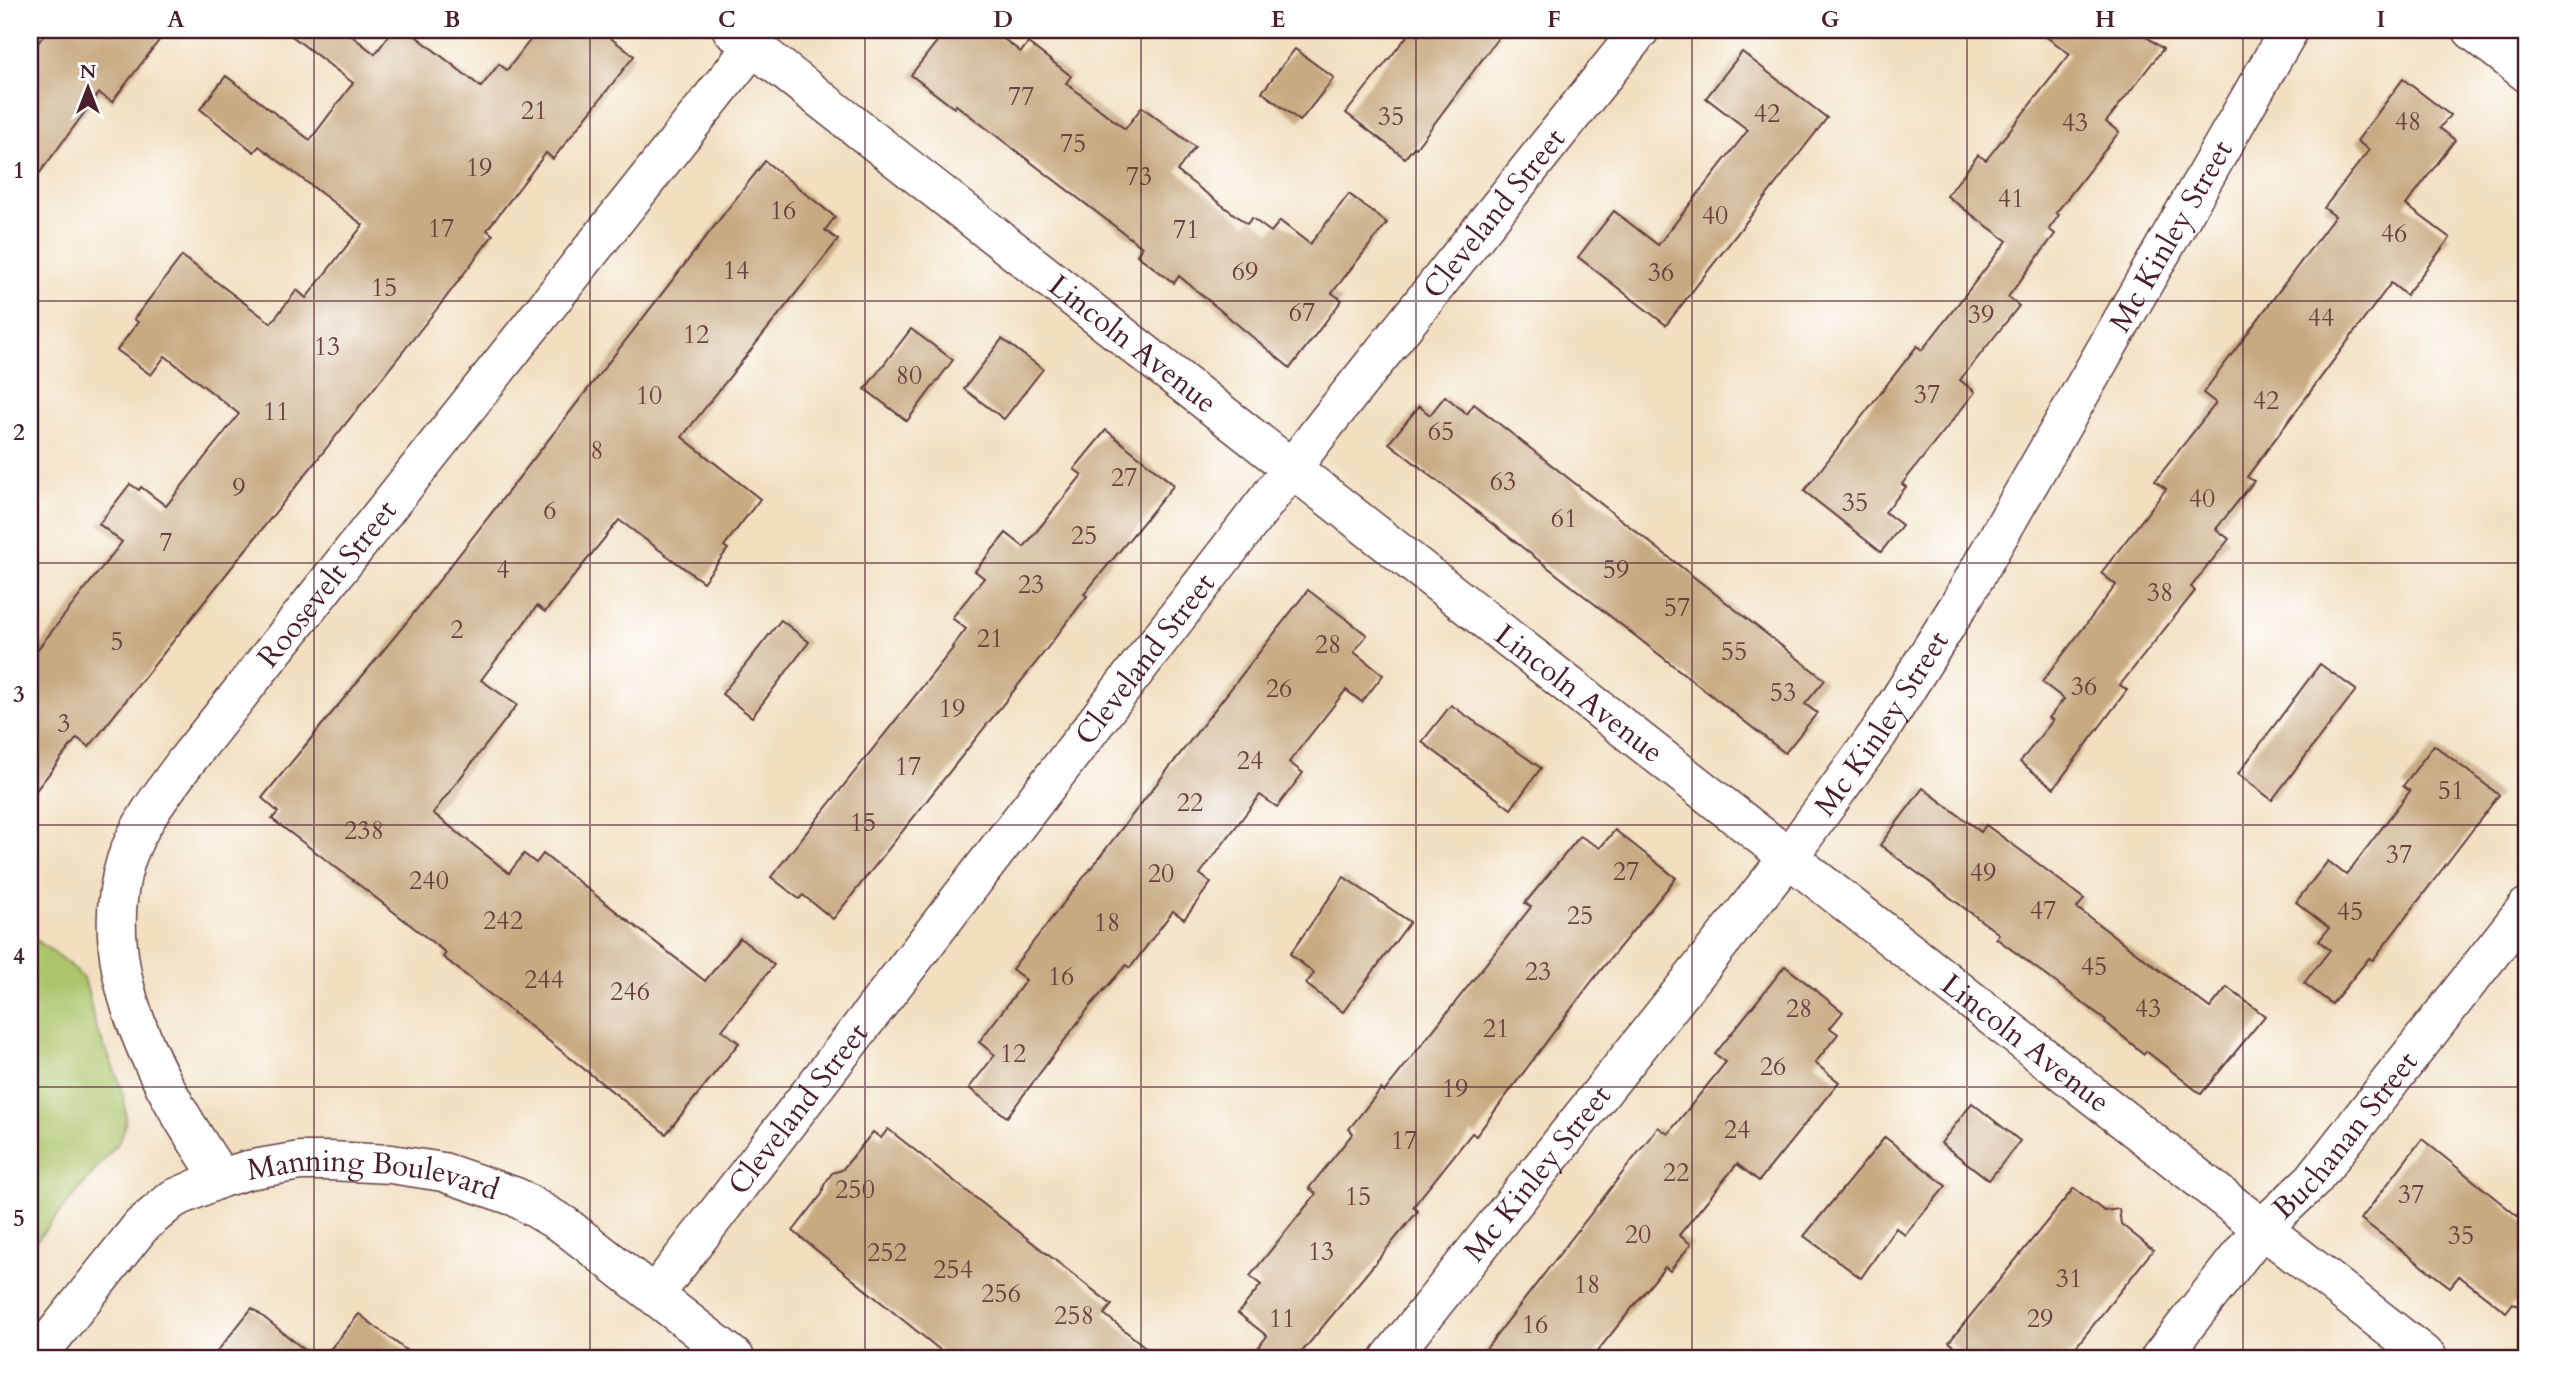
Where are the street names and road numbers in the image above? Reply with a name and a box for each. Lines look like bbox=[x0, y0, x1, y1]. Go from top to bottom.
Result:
street label: Cleveland Street bbox=[1414, 120, 1575, 307]
street label: Mc Kinley Street bbox=[2100, 132, 2243, 340]
street label: Lincoln Avenue bbox=[1040, 265, 1225, 423]
street label: Roosevelt Street bbox=[248, 491, 407, 676]
street label: Cleveland Street bbox=[1066, 564, 1225, 754]
street label: Lincoln Avenue bbox=[1486, 615, 1672, 773]
street label: Mc Kinley Street bbox=[1805, 623, 1959, 825]
street label: Lincoln Avenue bbox=[1932, 964, 2118, 1122]
street label: Cleveland Street bbox=[719, 1014, 878, 1203]
street label: Buchanan Street bbox=[2264, 1043, 2428, 1229]
street label: Mc Kinley Street bbox=[1454, 1076, 1621, 1271]
street label: Manning Boulevard bbox=[244, 1140, 504, 1211]

